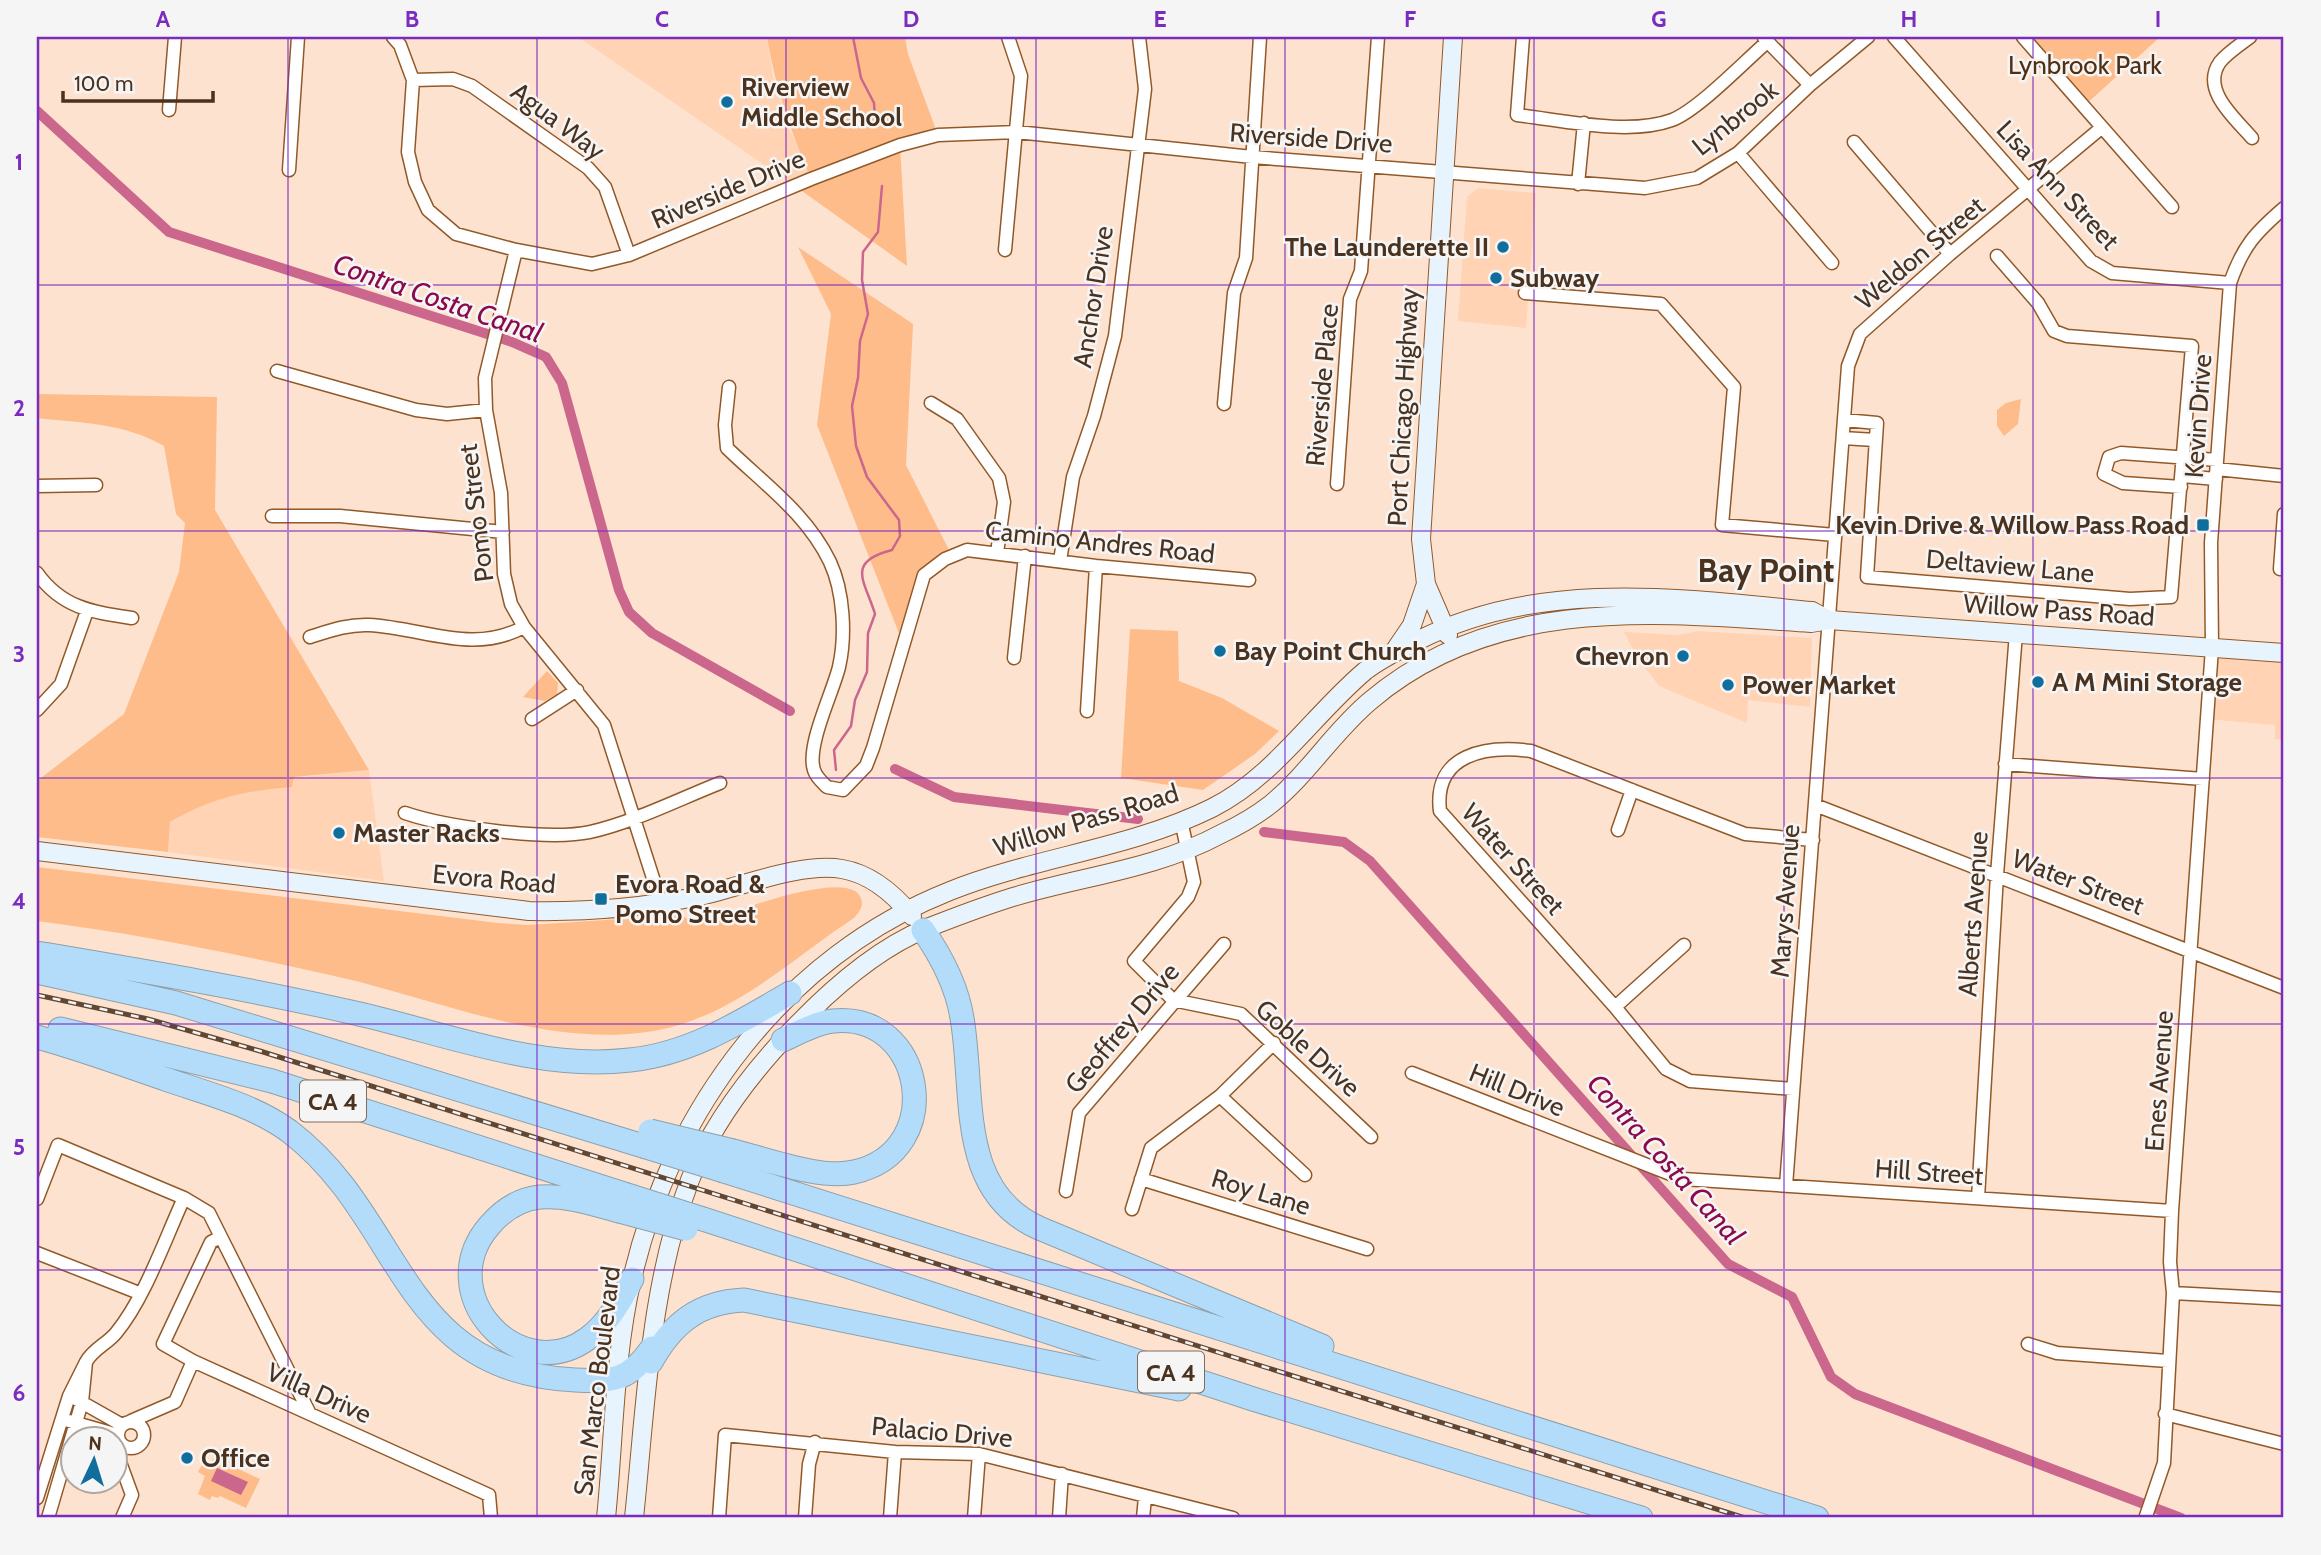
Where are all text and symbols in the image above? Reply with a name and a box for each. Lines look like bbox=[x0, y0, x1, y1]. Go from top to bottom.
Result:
text: A bbox=[156, 5, 171, 33]
text: B bbox=[405, 5, 419, 33]
text: C bbox=[655, 5, 669, 33]
text: D bbox=[903, 5, 919, 33]
text: E bbox=[1153, 5, 1167, 33]
text: F bbox=[1404, 5, 1416, 33]
text: G bbox=[1651, 5, 1667, 33]
text: H bbox=[1901, 5, 1917, 33]
text: I bbox=[2155, 5, 2161, 33]
park label: Lynbrook Park bbox=[2008, 49, 2162, 81]
scale bar bbox=[63, 60, 214, 104]
text: 100 m bbox=[74, 71, 133, 96]
place label: Riverview Middle School bbox=[741, 71, 902, 133]
street label: Lynbrook bbox=[1686, 73, 1785, 162]
street label: Agua Way bbox=[505, 75, 611, 167]
marker: Riverview Middle School bbox=[719, 94, 735, 110]
street label: Lisa Ann Street bbox=[1990, 114, 2126, 257]
street label: Riverside Drive bbox=[1228, 116, 1394, 160]
street label: Riverside Drive bbox=[647, 142, 809, 236]
text: 1 bbox=[15, 148, 23, 176]
street label: Weldon Street bbox=[1849, 190, 1991, 316]
street label: Anchor Drive bbox=[1066, 224, 1120, 370]
place label: The Launderette II bbox=[1285, 231, 1489, 263]
marker: The Launderette II bbox=[1495, 239, 1511, 255]
water label: Contra Costa Canal bbox=[329, 246, 547, 350]
place label: Subway bbox=[1510, 262, 1599, 294]
marker: Subway bbox=[1488, 270, 1504, 286]
street label: Port Chicago Highway bbox=[1381, 287, 1425, 527]
street label: Riverside Place bbox=[1299, 302, 1345, 468]
street label: Kevin Drive bbox=[2178, 353, 2218, 479]
text: 2 bbox=[13, 394, 25, 422]
street label: Pomo Street bbox=[452, 442, 500, 584]
place label: Kevin Drive & Willow Pass Road bbox=[1835, 509, 2189, 541]
street label: Camino Andres Road bbox=[984, 514, 1216, 570]
marker: Kevin Drive & Willow Pass Road bbox=[2195, 517, 2211, 533]
street label: Deltaview Lane bbox=[1925, 543, 2095, 589]
district label: Bay Point bbox=[1698, 550, 1834, 590]
street label: Willow Pass Road bbox=[1962, 587, 2156, 633]
place label: Bay Point Church bbox=[1234, 635, 1427, 667]
text: 3 bbox=[13, 640, 25, 668]
place label: Chevron bbox=[1575, 640, 1669, 672]
marker: Bay Point Church bbox=[1212, 643, 1228, 659]
marker: Chevron bbox=[1675, 648, 1691, 664]
place label: A M Mini Storage bbox=[2052, 666, 2242, 698]
place label: Power Market bbox=[1742, 669, 1896, 701]
marker: A M Mini Storage bbox=[2030, 674, 2046, 690]
marker: Power Market bbox=[1720, 677, 1736, 693]
street label: Willow Pass Road bbox=[990, 777, 1182, 863]
street label: Water Street bbox=[1455, 797, 1571, 921]
place label: Master Racks bbox=[353, 817, 500, 849]
street label: Marys Avenue bbox=[1764, 823, 1806, 979]
marker: Master Racks bbox=[331, 825, 347, 841]
street label: Alberts Avenue bbox=[1951, 830, 1995, 998]
street label: Water Street bbox=[2008, 842, 2149, 922]
street label: Evora Road bbox=[431, 858, 557, 900]
place label: Evora Road & Pomo Street bbox=[615, 868, 766, 930]
text: 4 bbox=[12, 887, 26, 915]
marker: Evora Road & Pomo Street bbox=[593, 891, 609, 907]
street label: Geoffrey Drive bbox=[1058, 956, 1186, 1100]
street label: Goble Drive bbox=[1249, 993, 1367, 1103]
street label: Enes Avenue bbox=[2138, 1010, 2180, 1152]
street label: Hill Drive bbox=[1465, 1056, 1569, 1124]
water label: Contra Costa Canal bbox=[1580, 1066, 1752, 1252]
road number: CA 4 bbox=[300, 1080, 366, 1121]
text: 5 bbox=[13, 1133, 25, 1161]
street label: Hill Street bbox=[1874, 1152, 1985, 1192]
street label: Roy Lane bbox=[1208, 1162, 1314, 1222]
street label: San Marco Boulevard bbox=[567, 1264, 627, 1498]
road number: CA 4 bbox=[1138, 1352, 1204, 1392]
street label: Villa Drive bbox=[262, 1356, 376, 1430]
text: 6 bbox=[13, 1379, 25, 1407]
street label: Palacio Drive bbox=[870, 1410, 1014, 1454]
north arrow bbox=[60, 1426, 130, 1496]
text: N bbox=[88, 1432, 103, 1455]
place label: Office bbox=[201, 1442, 270, 1474]
marker: Office bbox=[179, 1450, 195, 1466]

